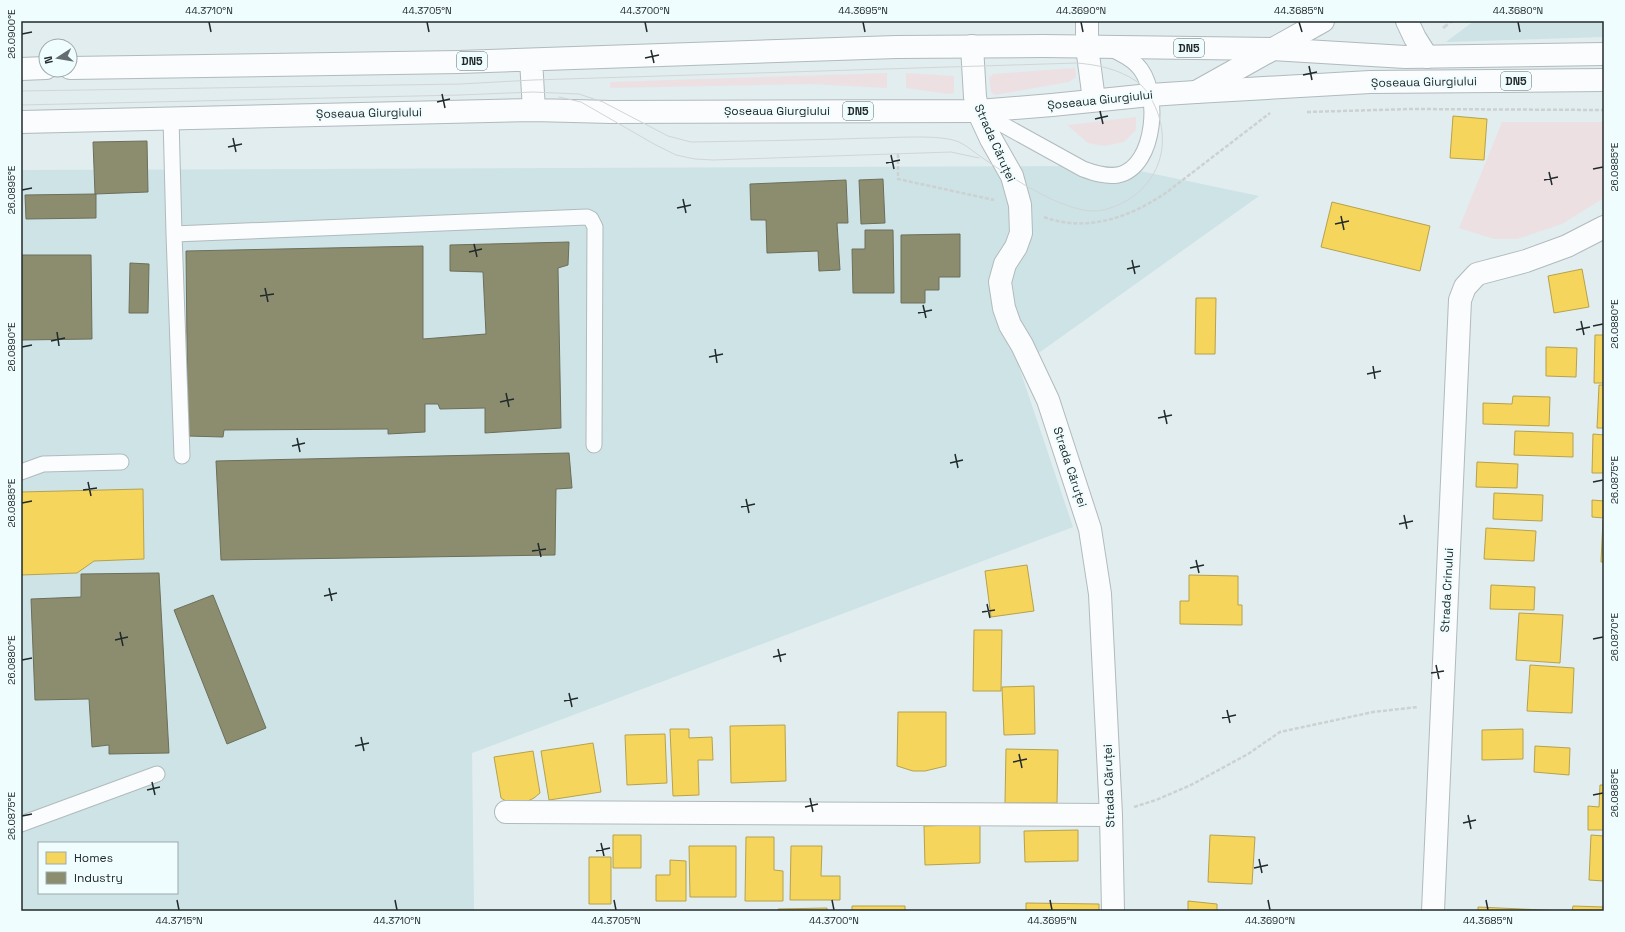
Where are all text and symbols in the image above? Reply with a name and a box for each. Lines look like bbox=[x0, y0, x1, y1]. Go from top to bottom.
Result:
text: 44.3710°N bbox=[185, 4, 233, 17]
text: 44.3705°N bbox=[402, 4, 452, 17]
text: 44.3700°N bbox=[620, 4, 670, 17]
text: 44.3695°N bbox=[838, 4, 888, 17]
text: 44.3690°N bbox=[1056, 4, 1106, 17]
text: 44.3685°N bbox=[1274, 4, 1324, 17]
text: 44.3680°N bbox=[1493, 4, 1543, 17]
text: 26.0900°E bbox=[5, 9, 18, 59]
north arrow bbox=[38, 38, 78, 78]
road number: DN5 bbox=[1174, 39, 1204, 57]
road number: DN5 bbox=[457, 52, 487, 70]
text: N bbox=[41, 55, 56, 65]
road number: DN5 bbox=[1501, 72, 1531, 90]
street label: Șoseaua Giurgiului bbox=[1371, 73, 1477, 91]
street label: Șoseaua Giurgiului bbox=[1046, 86, 1154, 113]
road number: DN5 bbox=[843, 102, 873, 120]
street label: Strada Căruței bbox=[971, 102, 1019, 184]
street label: Șoseaua Giurgiului bbox=[724, 103, 830, 119]
street label: Șoseaua Giurgiului bbox=[316, 104, 422, 122]
text: 26.0885°E bbox=[1608, 142, 1621, 191]
text: 26.0895°E bbox=[5, 165, 18, 214]
text: 26.0880°E bbox=[1608, 299, 1621, 349]
text: 26.0890°E bbox=[5, 322, 18, 372]
street label: Strada Căruței bbox=[1049, 425, 1091, 509]
text: 26.0875°E bbox=[1608, 456, 1621, 504]
text: 26.0885°E bbox=[5, 478, 18, 527]
street label: Strada Crinului bbox=[1437, 547, 1457, 633]
text: 26.0870°E bbox=[1608, 612, 1621, 661]
text: 26.0880°E bbox=[5, 635, 18, 685]
street label: Strada Căruței bbox=[1100, 744, 1118, 828]
text: 26.0865°E bbox=[1608, 768, 1621, 817]
text: 26.0875°E bbox=[5, 792, 18, 840]
legend bbox=[38, 842, 178, 894]
text: Homes bbox=[74, 850, 113, 866]
text: Industry bbox=[74, 870, 123, 886]
text: 44.3715°N bbox=[155, 914, 203, 927]
text: 44.3710°N bbox=[373, 914, 421, 927]
text: 44.3705°N bbox=[591, 914, 641, 927]
text: 44.3700°N bbox=[809, 914, 859, 927]
text: 44.3695°N bbox=[1027, 914, 1077, 927]
text: 44.3690°N bbox=[1245, 914, 1295, 927]
text: 44.3685°N bbox=[1463, 914, 1513, 927]

